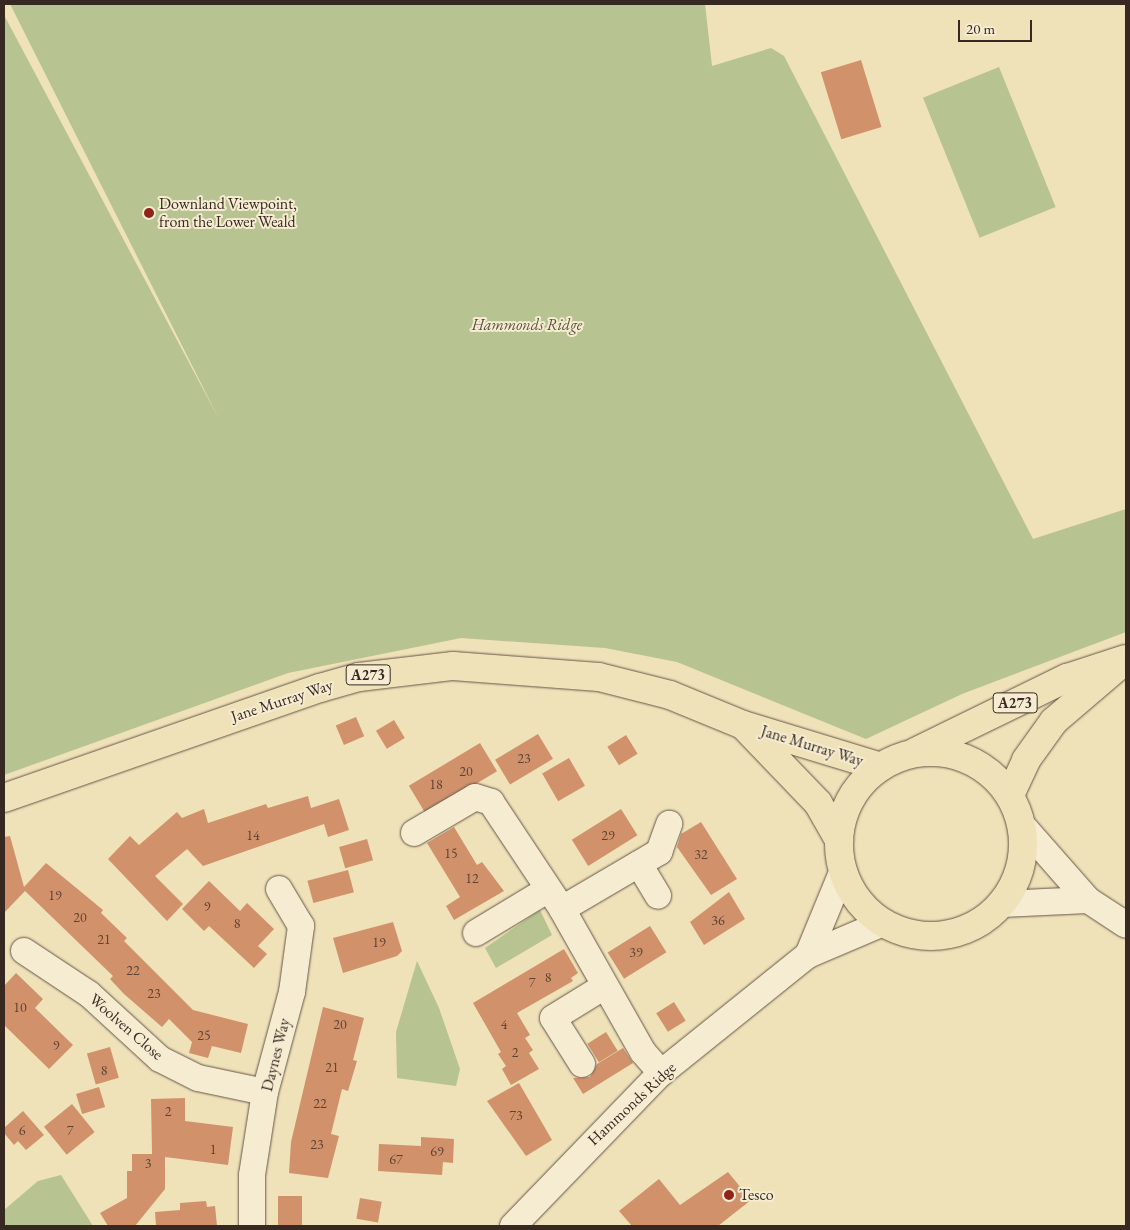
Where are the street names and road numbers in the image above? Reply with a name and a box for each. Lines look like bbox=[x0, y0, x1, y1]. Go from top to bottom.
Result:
road number: A273 bbox=[346, 662, 390, 688]
street label: Jane Murray Way bbox=[229, 675, 335, 727]
road number: A273 bbox=[992, 690, 1038, 716]
street label: Jane Murray Way bbox=[759, 721, 865, 771]
street label: Woolven Close bbox=[85, 990, 167, 1064]
street label: Daynes Way bbox=[258, 1016, 294, 1094]
street label: Hammonds Ridge bbox=[584, 1058, 680, 1150]

